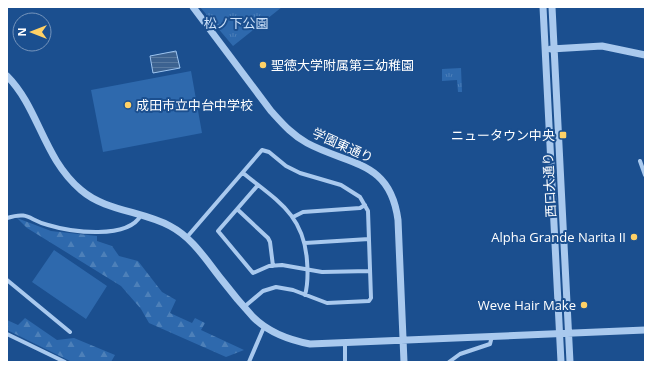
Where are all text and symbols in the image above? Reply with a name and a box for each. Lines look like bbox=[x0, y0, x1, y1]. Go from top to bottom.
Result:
north arrow bbox=[12, 12, 52, 52]
park label: 松ノ下公園 bbox=[203, 14, 269, 32]
text: N bbox=[14, 28, 29, 36]
place label: 聖徳大学附属第三幼稚園 bbox=[271, 56, 414, 74]
marker: 聖徳大学附属第三幼稚園 bbox=[258, 60, 268, 70]
place label: 成田市立中台中学校 bbox=[136, 96, 253, 114]
marker: 成田市立中台中学校 bbox=[123, 100, 133, 110]
street label: 学園東通り bbox=[310, 124, 376, 166]
place label: ニュータウン中央 bbox=[451, 126, 555, 144]
marker: ニュータウン中央 bbox=[558, 130, 568, 140]
street label: 西口大通り bbox=[538, 152, 560, 218]
place label: Alpha Grande Narita II bbox=[491, 228, 626, 246]
marker: Alpha Grande Narita II bbox=[629, 232, 639, 242]
place label: Weve Hair Make bbox=[478, 296, 576, 314]
marker: Weve Hair Make bbox=[579, 300, 589, 310]

